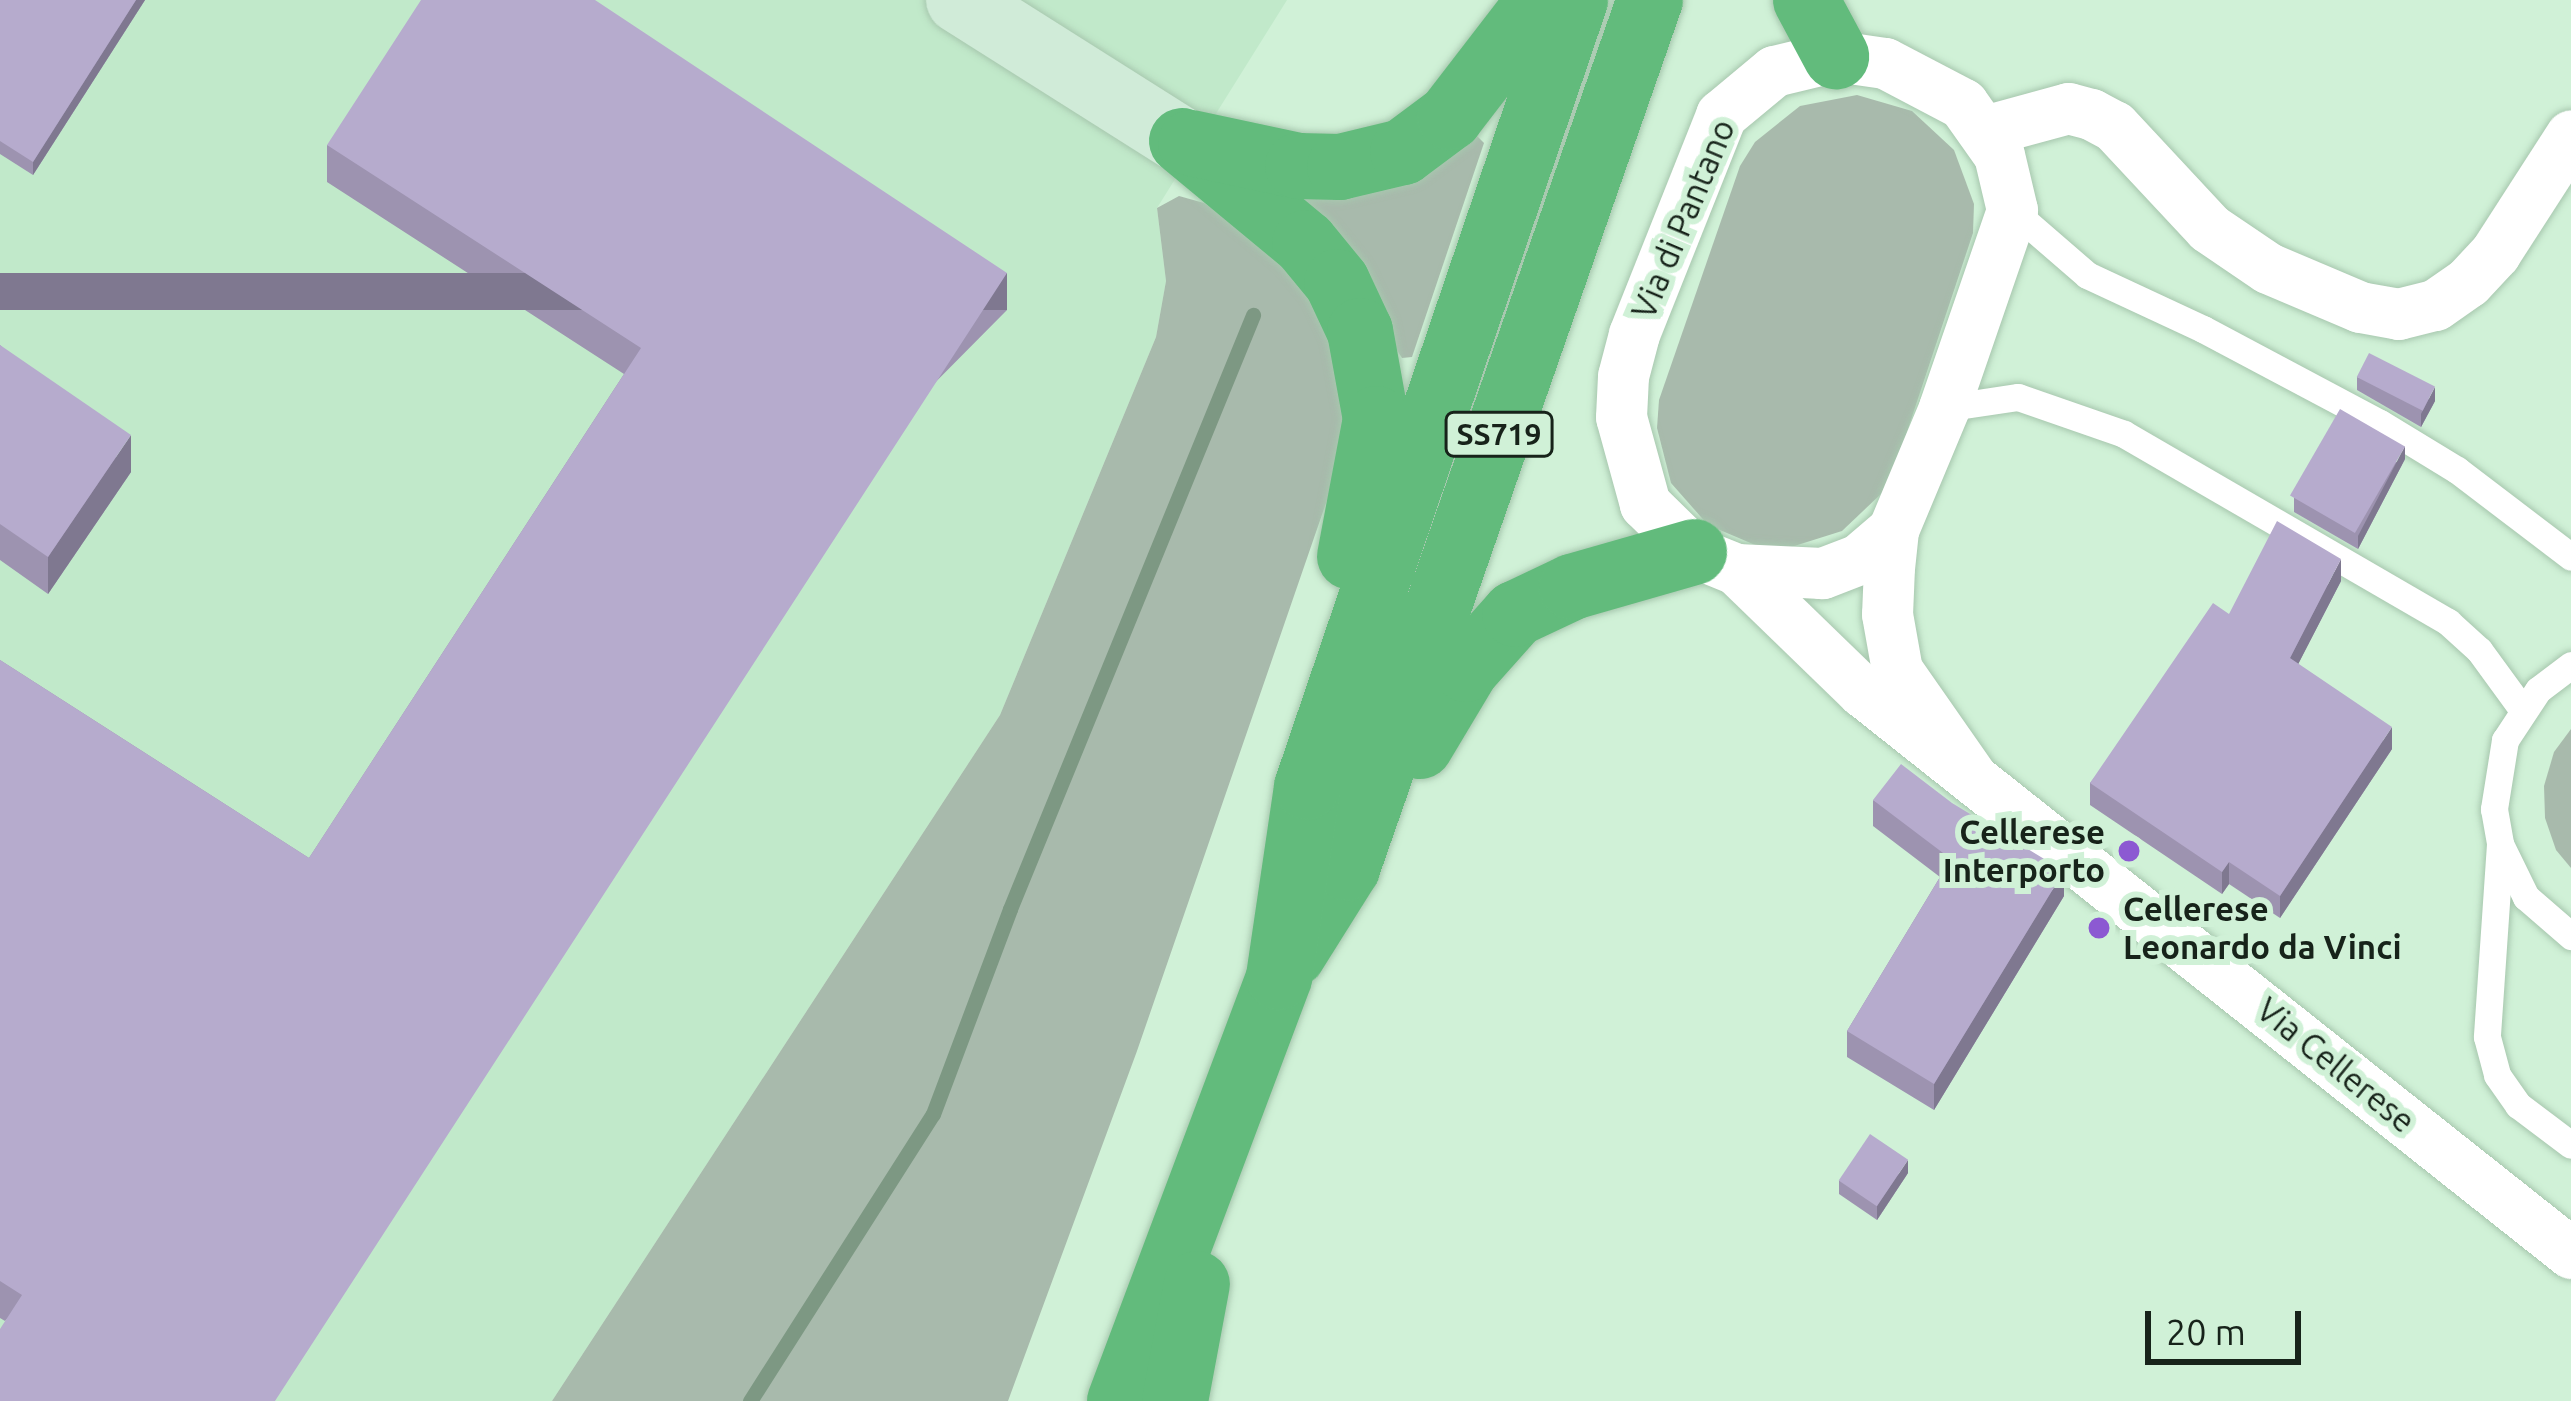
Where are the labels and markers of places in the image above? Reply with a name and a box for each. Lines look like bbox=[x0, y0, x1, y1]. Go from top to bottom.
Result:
place label: Cellerese Interporto bbox=[1943, 812, 2105, 890]
marker: Cellerese Interporto bbox=[2116, 838, 2142, 864]
place label: Cellerese Leonardo da Vinci bbox=[2123, 889, 2402, 967]
marker: Cellerese Leonardo da Vinci bbox=[2086, 915, 2112, 941]

